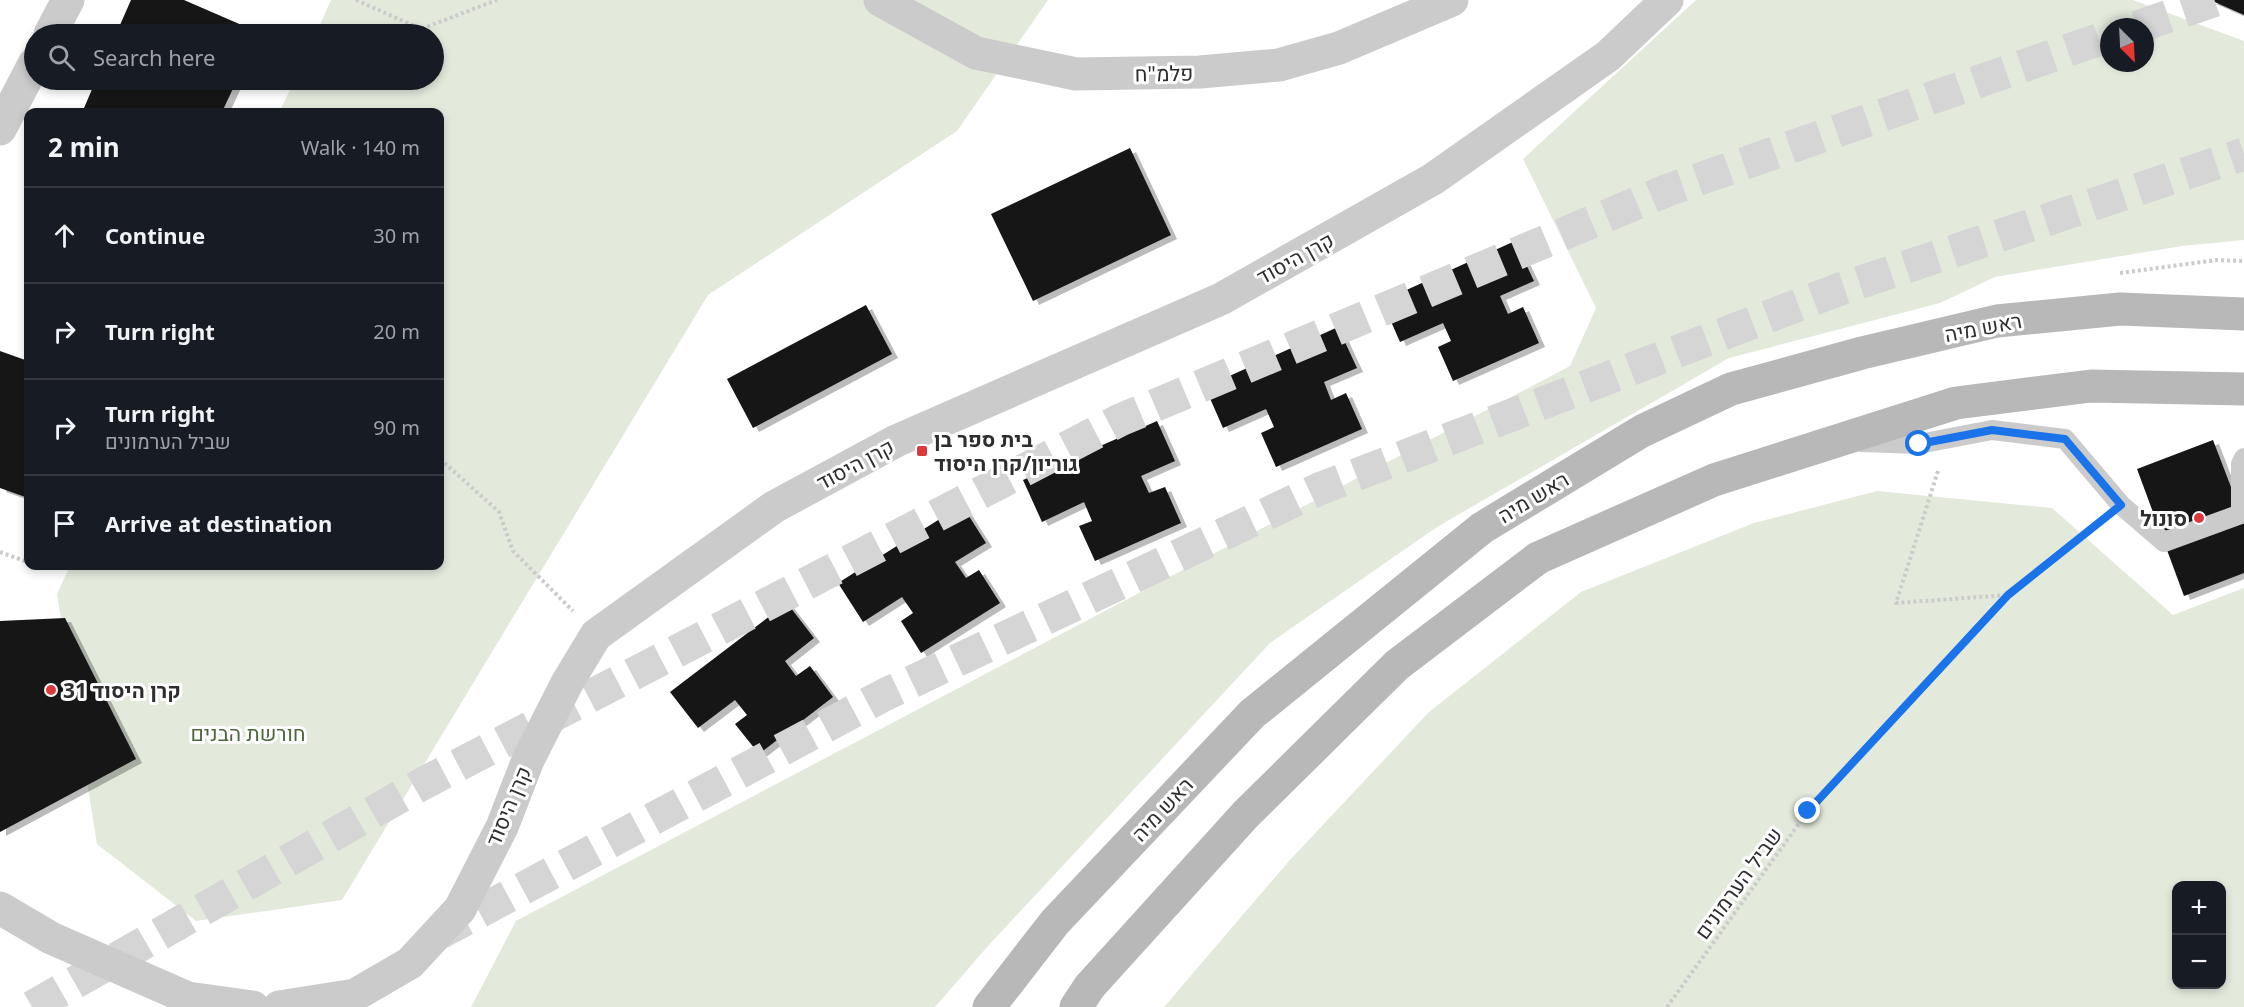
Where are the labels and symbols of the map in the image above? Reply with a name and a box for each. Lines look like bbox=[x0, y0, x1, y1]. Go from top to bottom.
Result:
north arrow bbox=[2100, 18, 2154, 72]
street label: פלמ"ח bbox=[1134, 58, 1194, 88]
street label: קרן היסוד bbox=[1251, 225, 1339, 291]
street label: ראש מיה bbox=[1942, 306, 2024, 348]
place label: בית ספר בן גוריון/קרן היסוד bbox=[934, 425, 1078, 477]
route start bbox=[1905, 430, 1931, 456]
street label: קרן היסוד bbox=[811, 432, 899, 496]
marker: בית ספר בן גוריון/קרן היסוד bbox=[915, 444, 929, 458]
street label: ראש מיה bbox=[1492, 465, 1574, 529]
place label: סונול bbox=[2140, 504, 2187, 532]
marker: סונול bbox=[2192, 511, 2206, 525]
place label: קרן היסוד 31 bbox=[63, 676, 181, 704]
marker: קרן היסוד 31 bbox=[44, 683, 58, 697]
park label: חורשת הבנים bbox=[190, 719, 306, 747]
street label: קרן היסוד bbox=[479, 762, 537, 850]
street label: ראש מיה bbox=[1125, 771, 1199, 847]
route end bbox=[1794, 797, 1820, 823]
street label: שביל הערמונים bbox=[1688, 821, 1788, 945]

